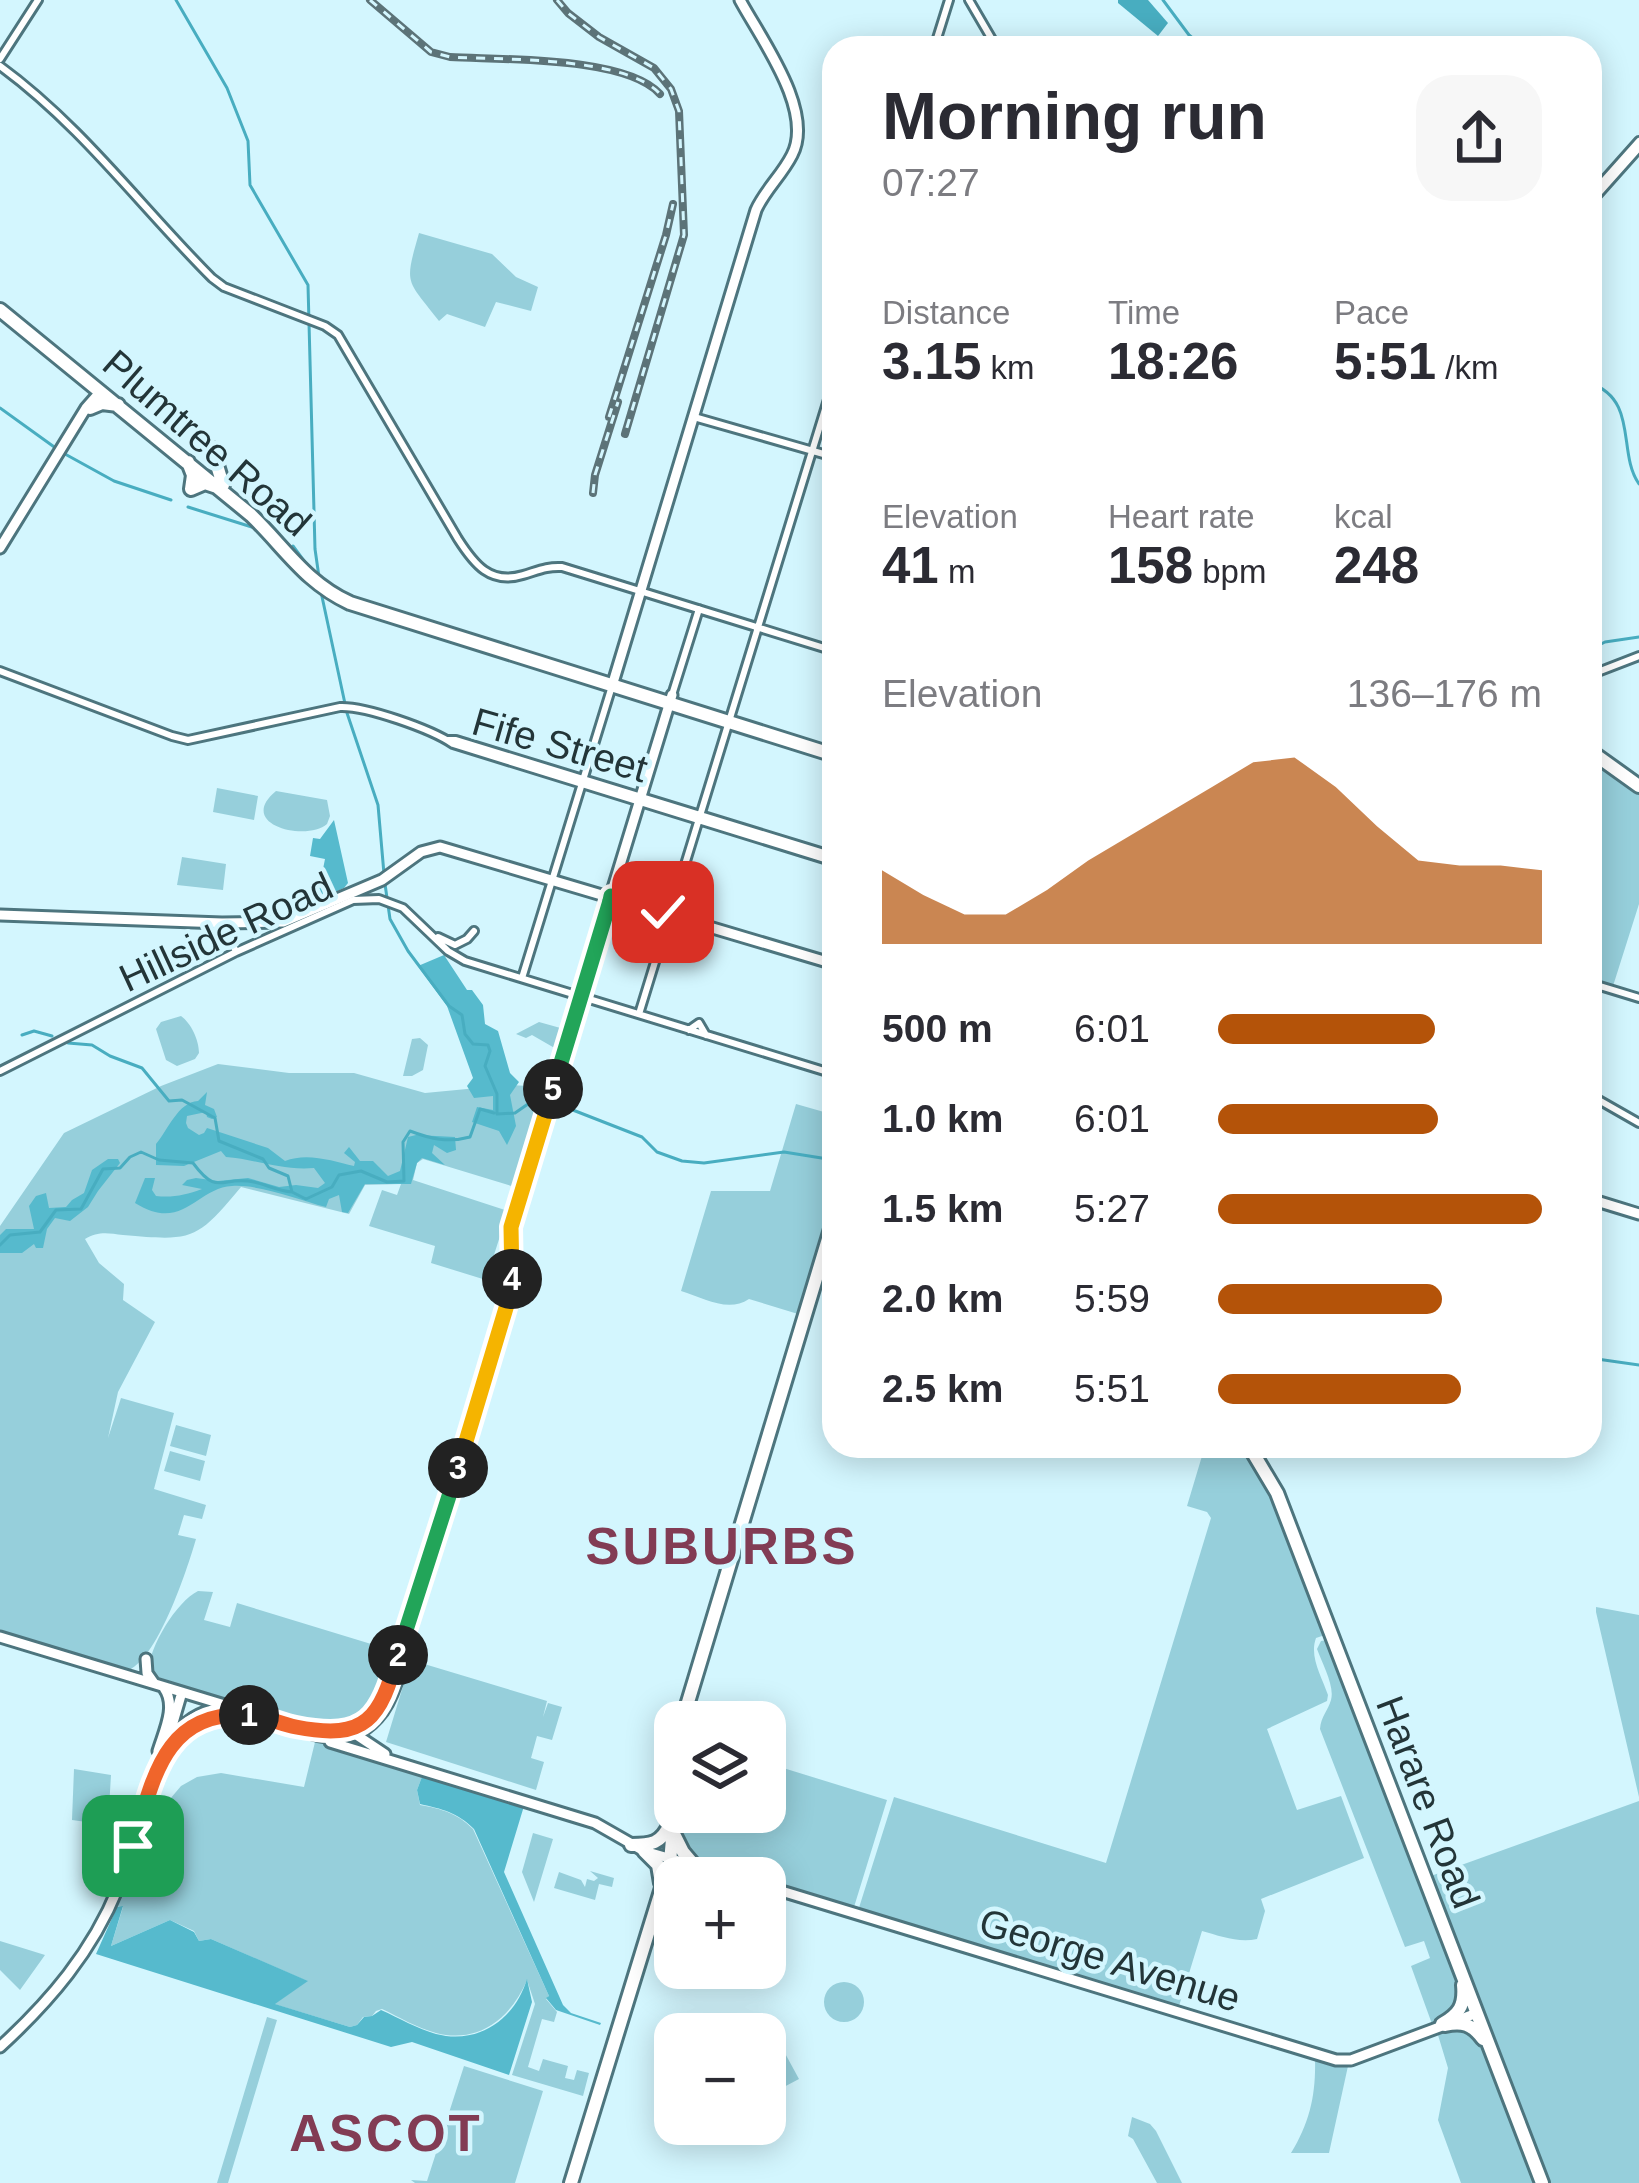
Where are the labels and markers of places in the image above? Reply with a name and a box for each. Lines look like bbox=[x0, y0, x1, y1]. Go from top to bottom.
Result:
pin bbox=[612, 861, 714, 963]
pin: 5 bbox=[523, 1059, 583, 1119]
pin: 4 bbox=[482, 1249, 542, 1309]
pin: 3 bbox=[428, 1438, 488, 1498]
pin: 2 bbox=[368, 1625, 428, 1685]
pin: 1 bbox=[219, 1685, 279, 1745]
pin bbox=[82, 1795, 184, 1897]

